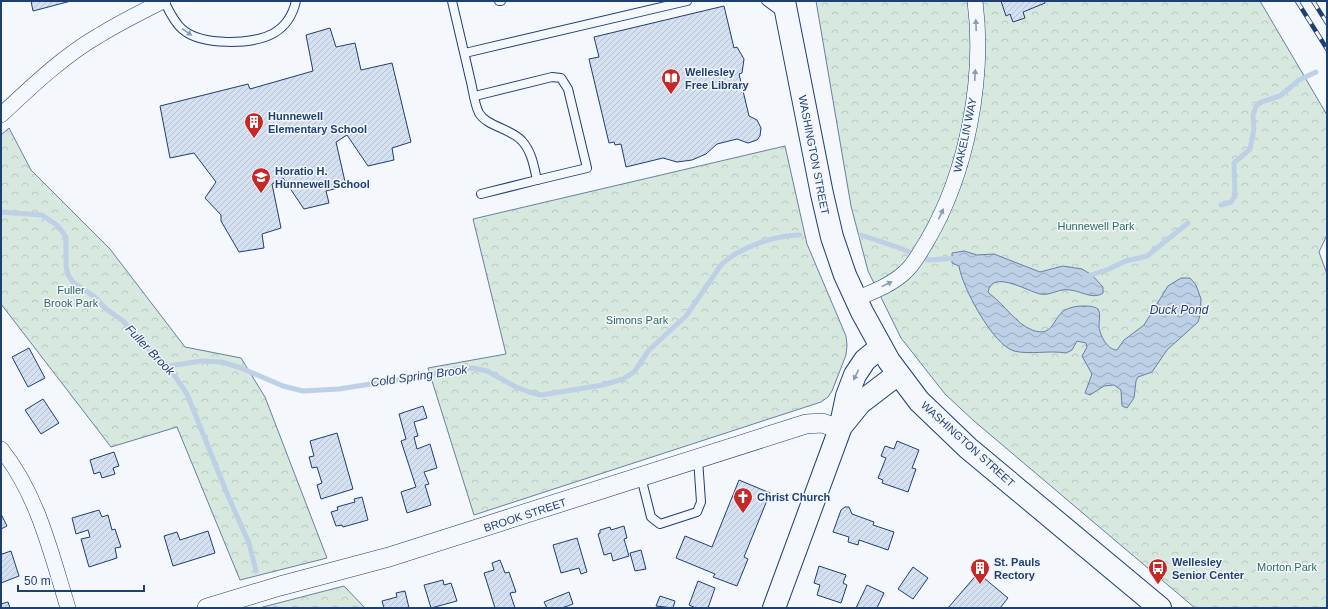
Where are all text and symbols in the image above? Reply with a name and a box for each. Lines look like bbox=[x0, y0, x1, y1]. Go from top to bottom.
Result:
one-way arrow bbox=[973, 19, 980, 31]
one-way arrow bbox=[181, 28, 192, 36]
place label: Wellesley Free Library bbox=[685, 66, 749, 91]
library icon: Wellesley Free Library bbox=[660, 67, 682, 95]
one-way arrow bbox=[972, 69, 979, 81]
street label: WASHINGTON STREET bbox=[797, 94, 832, 216]
street label: WAKELIN WAY bbox=[951, 96, 979, 173]
place label: Hunnewell Elementary School bbox=[268, 110, 367, 135]
building icon: Hunnewell Elementary School bbox=[243, 111, 265, 139]
place label: Horatio H. Hunnewell School bbox=[275, 165, 370, 190]
school or university icon: Horatio H. Hunnewell School bbox=[250, 166, 272, 194]
one-way arrow bbox=[938, 208, 944, 220]
park label: Hunnewell Park bbox=[1057, 220, 1135, 232]
one-way arrow bbox=[881, 281, 893, 287]
park label: Fuller Brook Park bbox=[44, 284, 99, 309]
water label: Duck Pond bbox=[1150, 303, 1209, 317]
park label: Simons Park bbox=[606, 314, 669, 326]
water label: Fuller Brook bbox=[122, 322, 178, 379]
water label: Cold Spring Brook bbox=[370, 362, 469, 390]
one-way arrow bbox=[853, 370, 859, 381]
street label: WASHINGTON STREET bbox=[919, 399, 1017, 489]
church icon: Christ Church bbox=[732, 486, 754, 514]
place label: Christ Church bbox=[757, 491, 831, 503]
street label: BROOK STREET bbox=[482, 496, 568, 534]
place label: St. Pauls Rectory bbox=[994, 556, 1040, 581]
place label: Wellesley Senior Center bbox=[1172, 556, 1245, 581]
building icon: St. Pauls Rectory bbox=[969, 557, 991, 585]
bus stop icon: Wellesley Senior Center bbox=[1147, 557, 1169, 585]
park label: Morton Park bbox=[1257, 561, 1317, 573]
scale bar bbox=[18, 567, 144, 593]
text: 50 m bbox=[24, 574, 51, 588]

